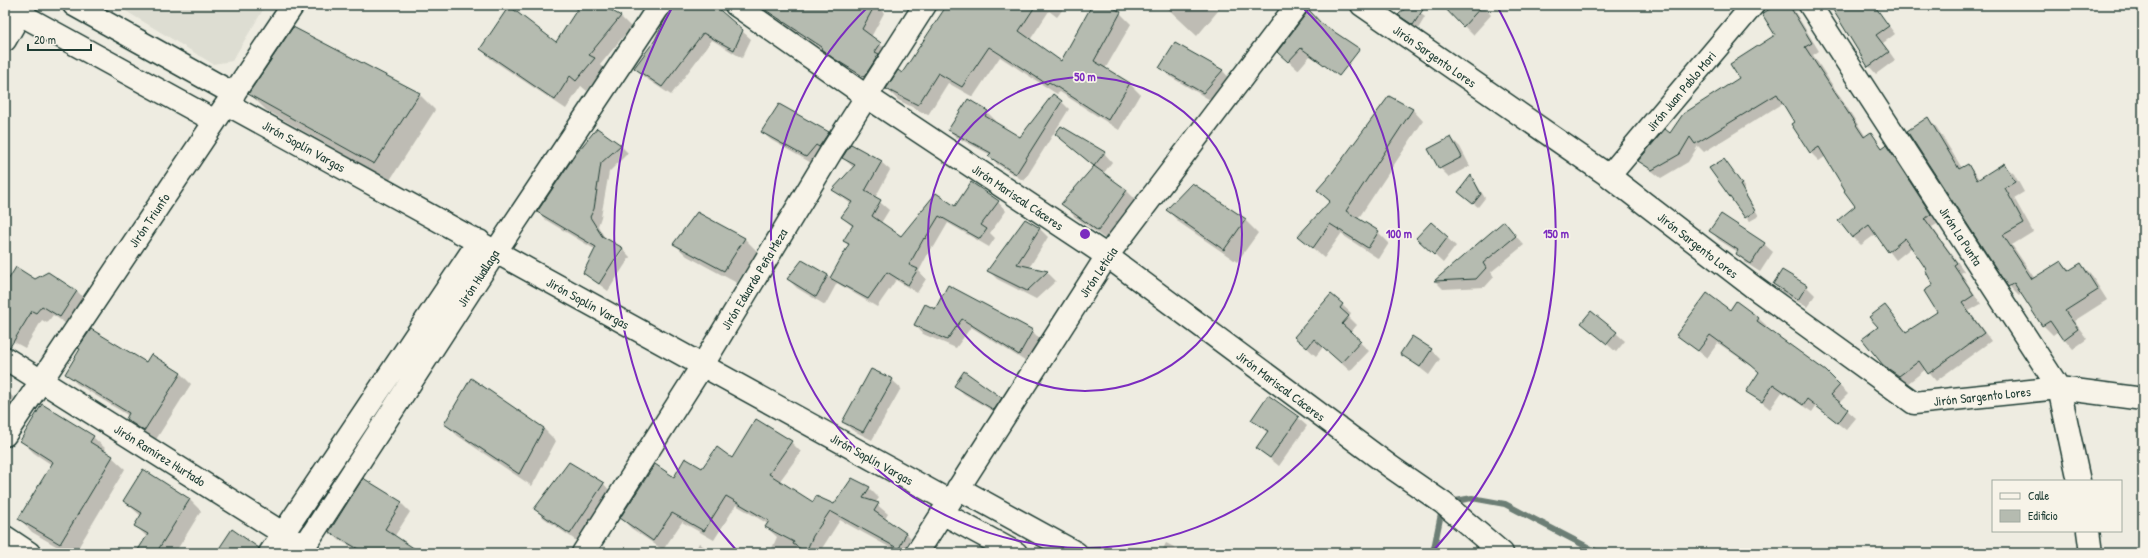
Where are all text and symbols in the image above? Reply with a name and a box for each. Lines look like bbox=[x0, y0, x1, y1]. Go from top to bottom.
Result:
street label: Jirón Sargento Lores bbox=[1390, 21, 1480, 91]
scale bar bbox=[28, 26, 91, 52]
text: 20 m bbox=[34, 31, 56, 48]
street label: Jirón Juan Pablo Mori bbox=[1642, 47, 1720, 135]
text: 50 m bbox=[1074, 68, 1096, 85]
street label: Jirón Soplín Vargas bbox=[259, 116, 349, 176]
street label: Jirón Mariscal Cáceres bbox=[969, 160, 1067, 234]
street label: Jirón Triunfo bbox=[124, 189, 174, 251]
street label: Jirón La Punta bbox=[1935, 203, 1987, 269]
street label: Jirón Sargento Lores bbox=[1654, 208, 1742, 282]
street label: Jirón Eduardo Peña Meza bbox=[717, 225, 791, 333]
text: 100 m bbox=[1386, 225, 1412, 242]
text: 150 m bbox=[1543, 225, 1569, 242]
centre of rings bbox=[1078, 227, 1092, 241]
street label: Jirón Leticia bbox=[1075, 243, 1121, 301]
street label: Jirón Huallaga bbox=[453, 246, 503, 310]
street label: Jirón Soplín Vargas bbox=[543, 273, 633, 333]
street label: Jirón Mariscal Cáceres bbox=[1233, 347, 1329, 425]
street label: Jirón Sargento Lores bbox=[1932, 382, 2032, 410]
street label: Jirón Ramírez Hurtado bbox=[111, 420, 209, 490]
street label: Jirón Soplín Vargas bbox=[827, 429, 917, 489]
legend bbox=[1992, 480, 2122, 532]
text: Calle bbox=[2028, 487, 2049, 504]
text: Edificio bbox=[2028, 507, 2058, 524]

